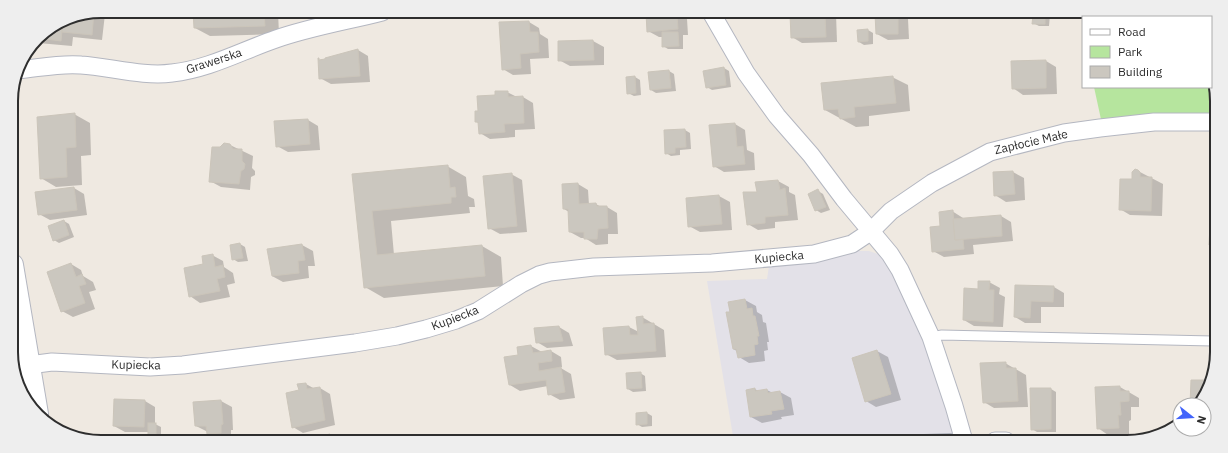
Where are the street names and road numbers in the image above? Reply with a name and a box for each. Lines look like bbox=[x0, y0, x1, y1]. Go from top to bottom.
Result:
street label: Grawerska bbox=[184, 44, 244, 77]
street label: Zapłocie Małe bbox=[993, 126, 1069, 157]
street label: Kupiecka bbox=[754, 247, 805, 266]
street label: Kupiecka bbox=[429, 301, 481, 333]
street label: Kupiecka bbox=[111, 357, 162, 372]

